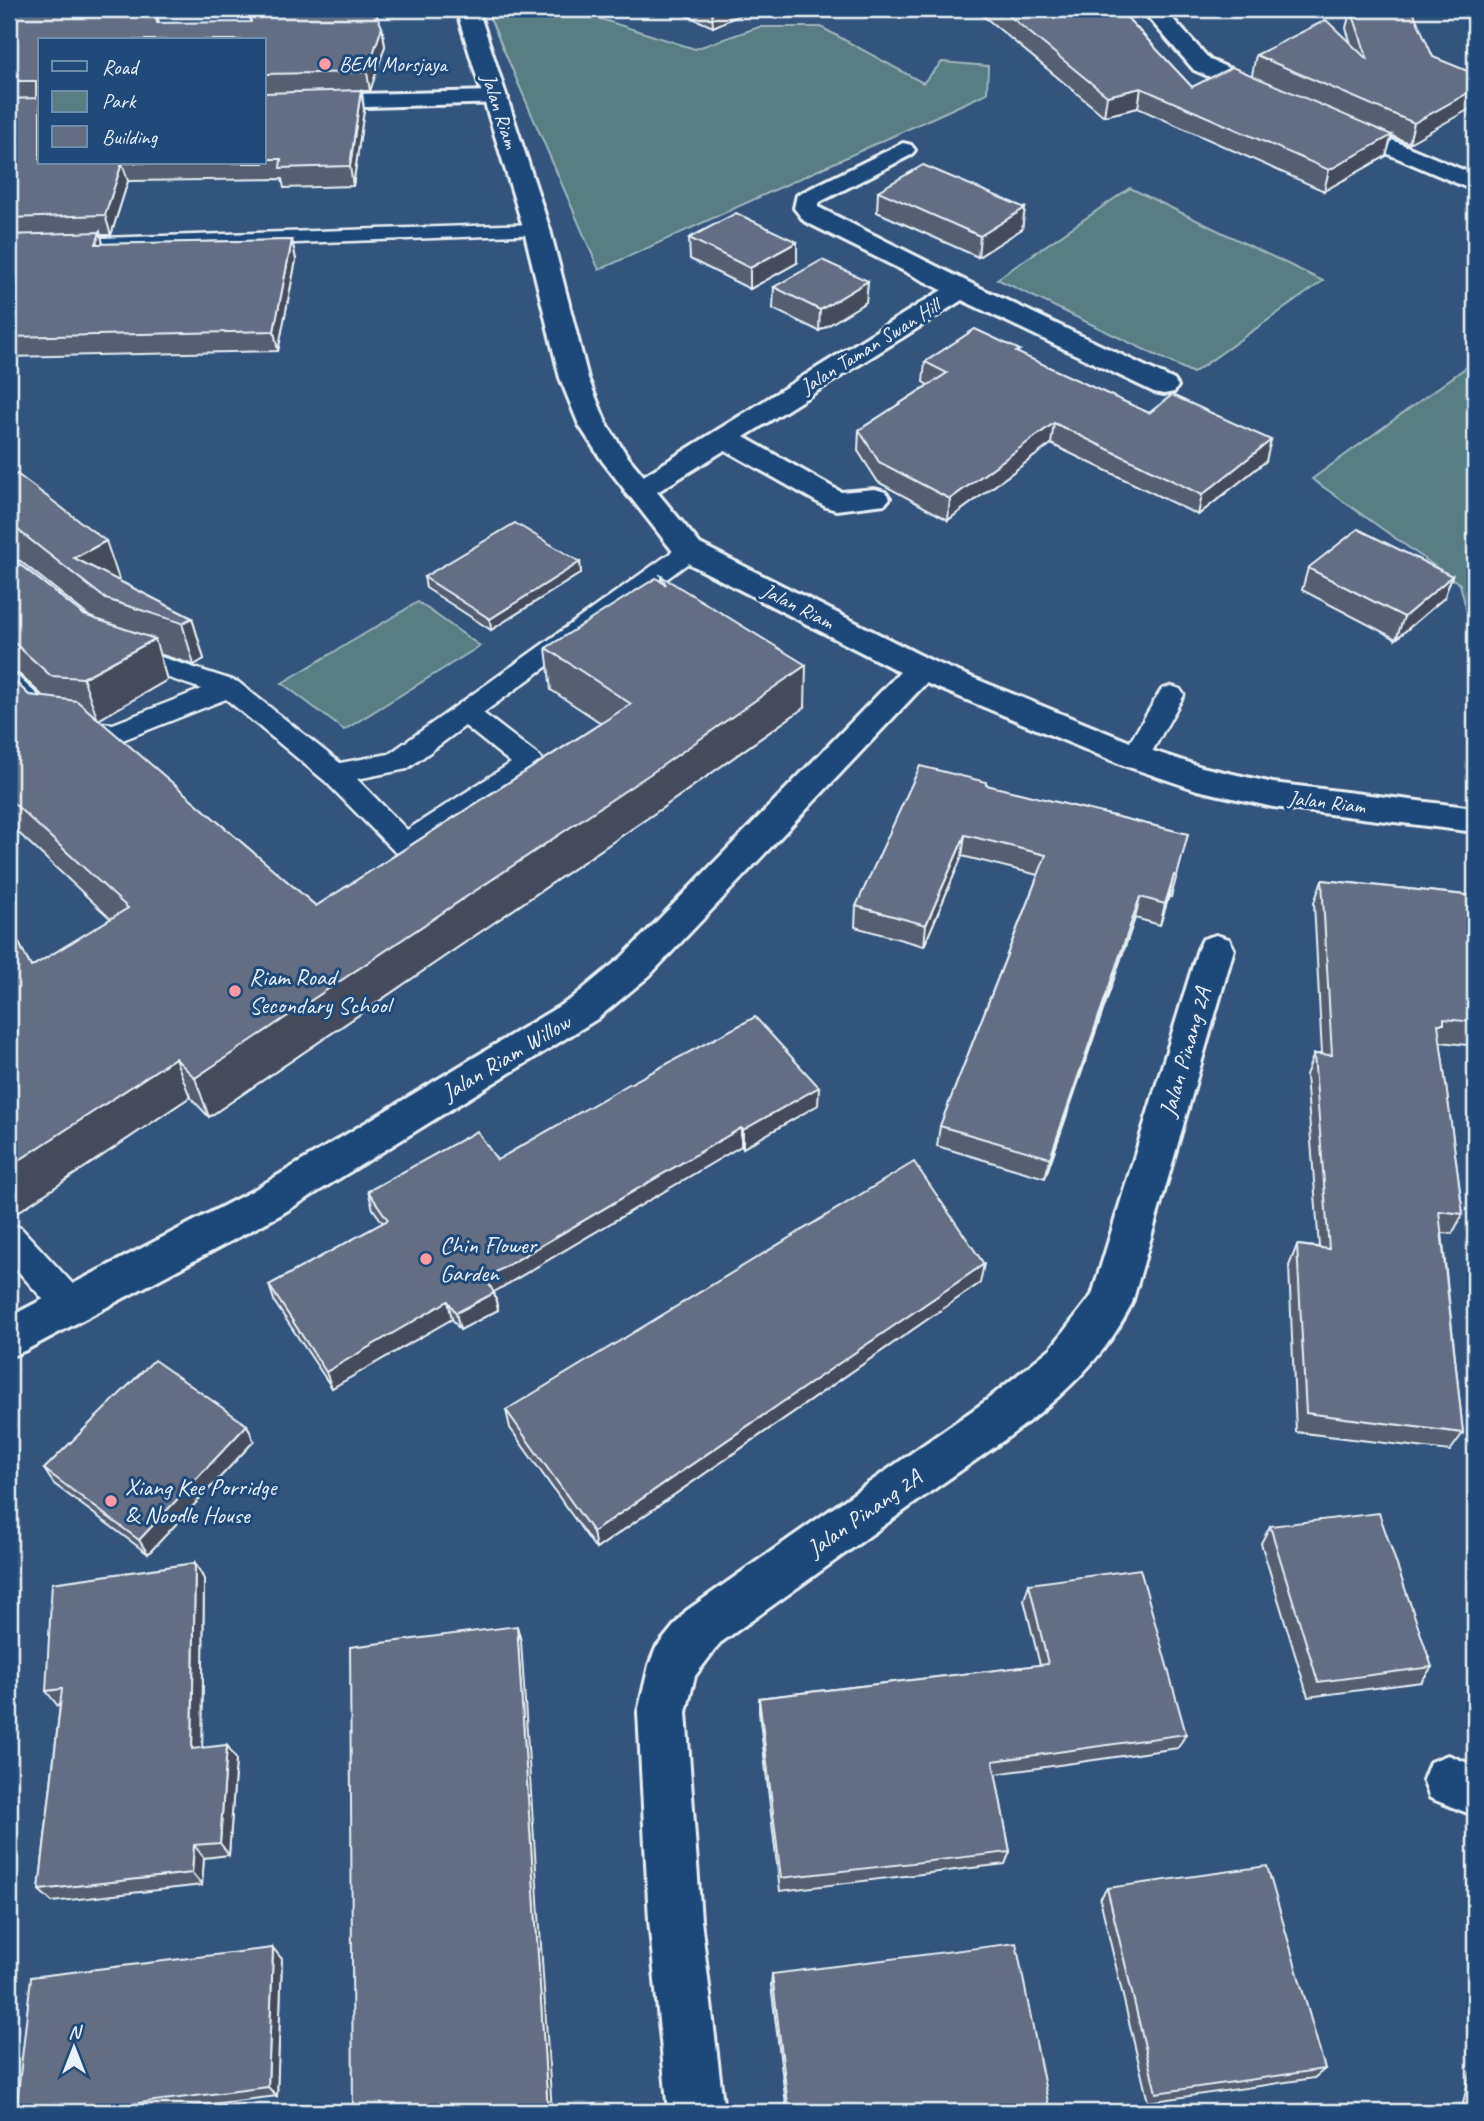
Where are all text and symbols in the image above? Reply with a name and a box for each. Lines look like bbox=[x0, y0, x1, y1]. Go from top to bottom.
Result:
legend bbox=[38, 38, 266, 164]
place label: BEM Morsjaya bbox=[339, 51, 449, 77]
text: Road bbox=[102, 54, 141, 80]
marker: BEM Morsjaya bbox=[317, 56, 333, 72]
street label: Jalan Riam bbox=[475, 69, 525, 153]
text: Park bbox=[102, 88, 137, 114]
text: Building bbox=[102, 124, 159, 150]
street label: Jalan Taman Swan Hill bbox=[795, 291, 947, 400]
street label: Jalan Riam bbox=[757, 576, 839, 636]
street label: Jalan Riam bbox=[1286, 784, 1368, 820]
place label: Riam Road Secondary School bbox=[249, 962, 394, 1020]
marker: Riam Road Secondary School bbox=[227, 983, 243, 999]
street label: Jalan Pinang 2A bbox=[1152, 983, 1218, 1121]
street label: Jalan Riam Willow bbox=[435, 1006, 577, 1108]
place label: Chin Flower Garden bbox=[440, 1230, 538, 1288]
marker: Chin Flower Garden bbox=[418, 1251, 434, 1267]
street label: Jalan Pinang 2A bbox=[800, 1462, 928, 1564]
place label: Xiang Kee Porridge & Noodle House bbox=[125, 1472, 278, 1530]
marker: Xiang Kee Porridge & Noodle House bbox=[103, 1493, 119, 1509]
north arrow bbox=[38, 2012, 108, 2082]
text: N bbox=[68, 2020, 83, 2044]

